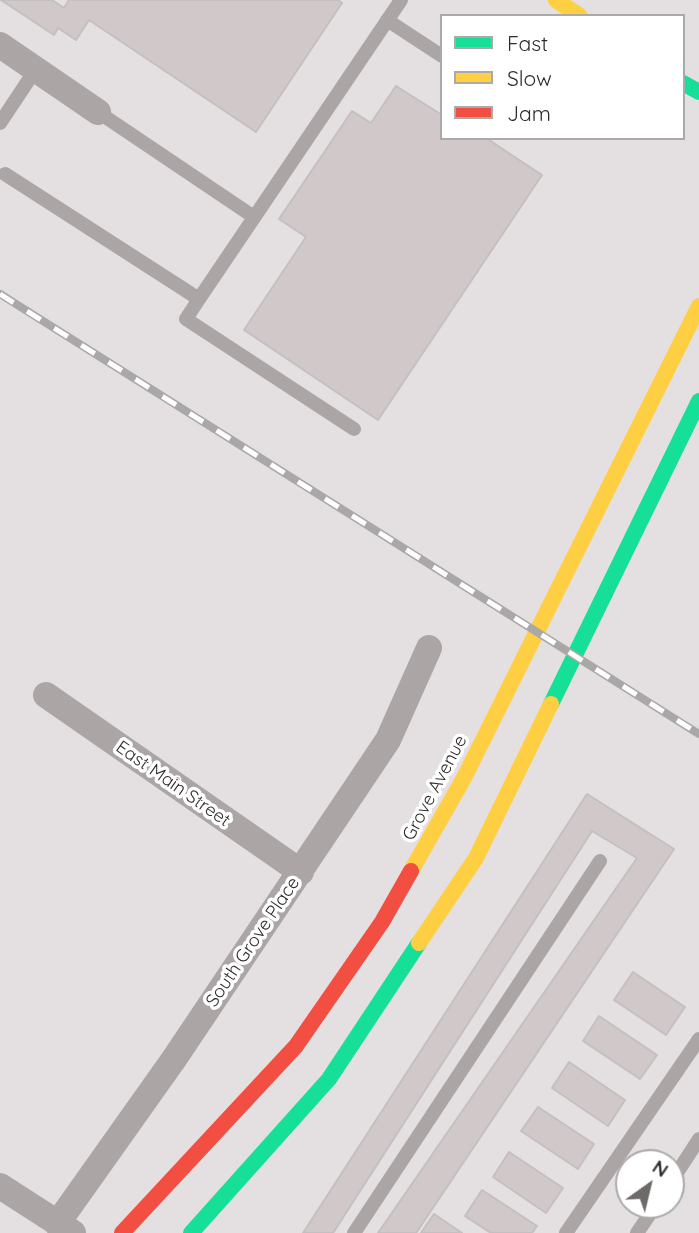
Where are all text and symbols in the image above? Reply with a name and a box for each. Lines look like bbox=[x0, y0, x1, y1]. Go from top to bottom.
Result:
legend bbox=[440, 14, 685, 140]
text: Fast bbox=[507, 30, 548, 56]
text: Slow bbox=[507, 65, 552, 91]
text: Jam bbox=[507, 100, 551, 126]
street label: Grove Avenue bbox=[398, 732, 472, 844]
street label: East Main Street bbox=[112, 737, 234, 831]
street label: South Grove Place bbox=[202, 873, 304, 1011]
north arrow bbox=[615, 1149, 685, 1219]
text: N bbox=[648, 1154, 673, 1182]

